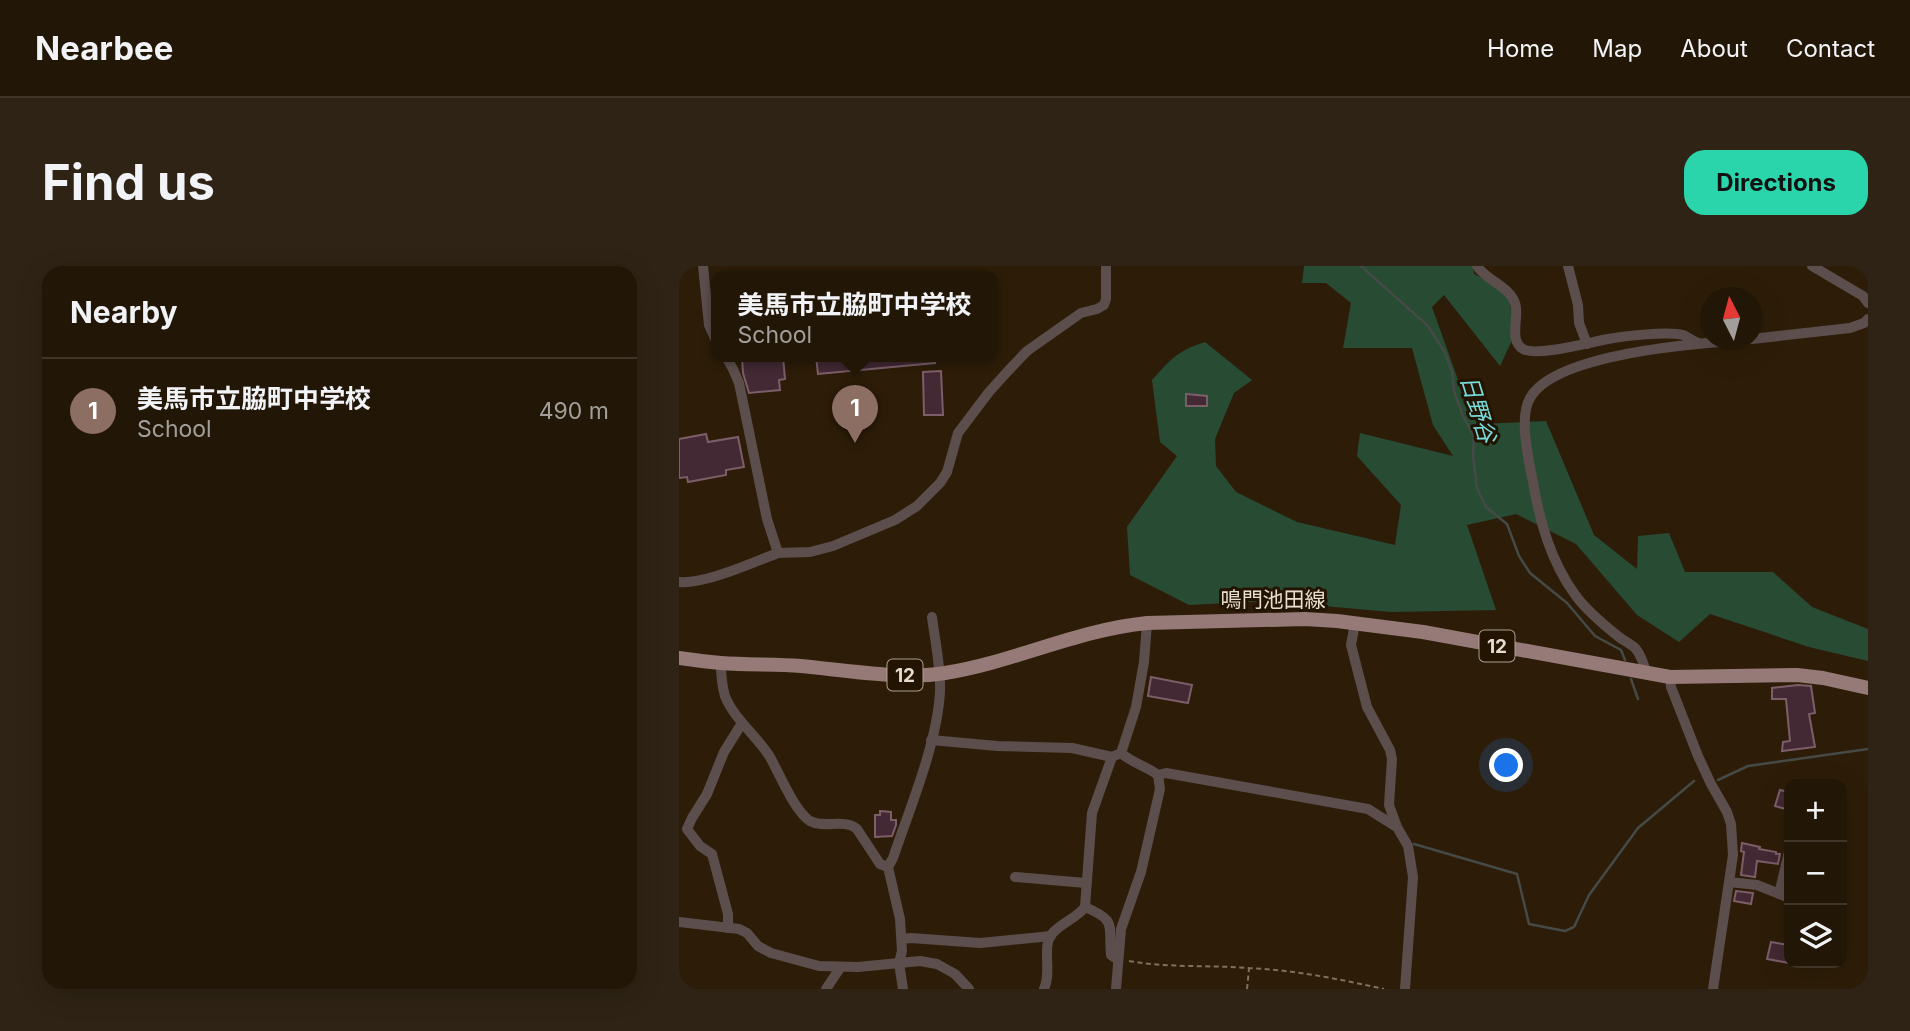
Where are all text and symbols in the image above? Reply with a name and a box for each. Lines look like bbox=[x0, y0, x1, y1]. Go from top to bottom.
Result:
text: Nearbee bbox=[35, 28, 173, 68]
text: Home bbox=[1487, 34, 1554, 63]
text: Map bbox=[1592, 34, 1642, 63]
text: About bbox=[1680, 34, 1748, 63]
text: Contact bbox=[1786, 34, 1875, 63]
button: Directions bbox=[1684, 150, 1868, 215]
text: Find us bbox=[42, 153, 215, 212]
popup bbox=[711, 271, 998, 362]
north arrow bbox=[1700, 287, 1763, 350]
text: 美馬市立脇町中学校 bbox=[737, 289, 972, 320]
text: Nearby bbox=[70, 294, 178, 330]
text: School bbox=[737, 321, 812, 349]
water label: 日野谷 bbox=[1455, 372, 1502, 448]
text: 美馬市立脇町中学校 bbox=[137, 383, 371, 414]
pin: 1 bbox=[832, 385, 878, 443]
text: 1 bbox=[88, 397, 98, 425]
text: 490 m bbox=[539, 397, 609, 425]
text: School bbox=[137, 415, 212, 443]
street label: 鳴門池田線 bbox=[1221, 587, 1326, 612]
road number: 12 bbox=[1479, 630, 1515, 662]
road number: 12 bbox=[887, 660, 923, 690]
your location bbox=[1489, 748, 1523, 782]
map controls bbox=[1784, 779, 1847, 968]
button: + bbox=[1784, 779, 1847, 842]
button: − bbox=[1784, 842, 1847, 905]
button: layers bbox=[1784, 905, 1847, 968]

